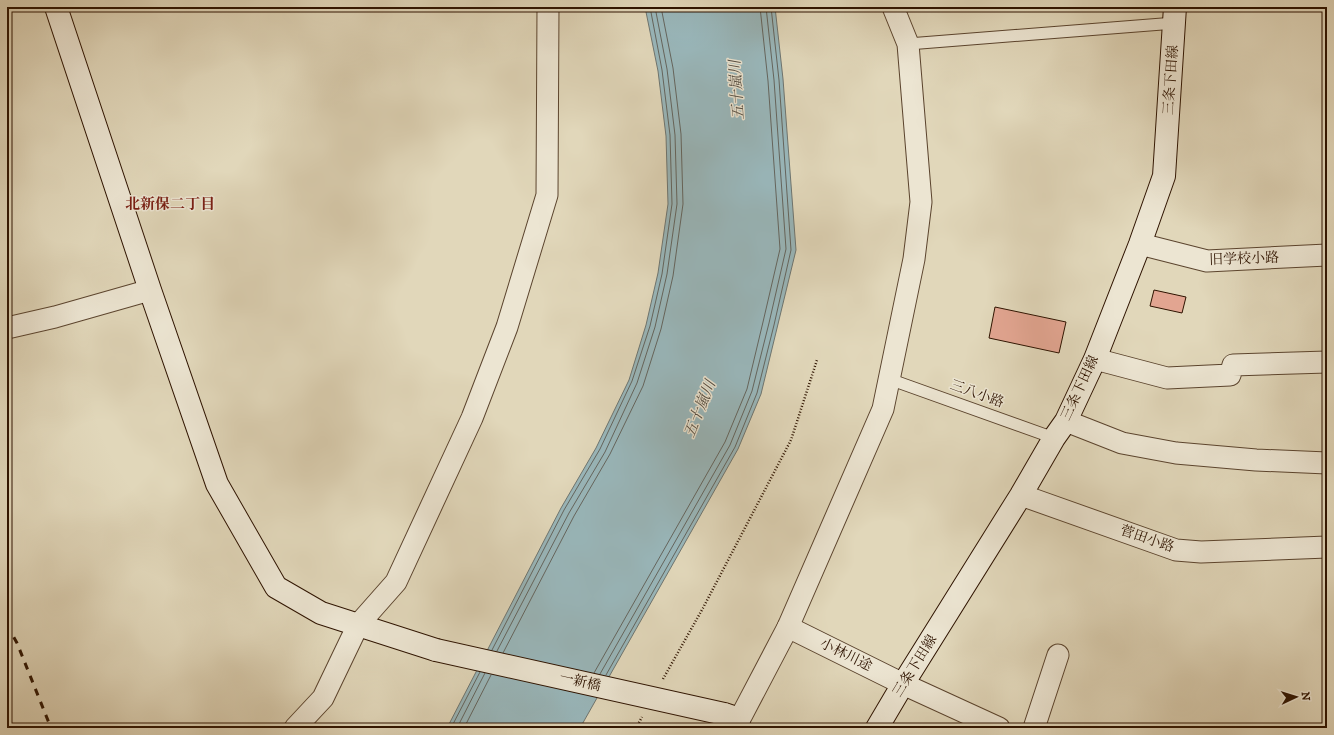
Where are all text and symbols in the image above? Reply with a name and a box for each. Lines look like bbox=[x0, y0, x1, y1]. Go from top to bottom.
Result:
street label: 三条下田線 bbox=[1160, 44, 1182, 116]
water label: 五十嵐川 bbox=[725, 57, 749, 121]
district label: 北新保二丁目 bbox=[125, 195, 215, 214]
street label: 旧学校小路 bbox=[1209, 249, 1279, 269]
street label: 三条下田線 bbox=[1057, 352, 1103, 424]
water label: 五十嵐川 bbox=[680, 376, 721, 440]
street label: 三八小路 bbox=[948, 376, 1006, 412]
street label: 菅田小路 bbox=[1118, 521, 1176, 557]
street label: 三条下田線 bbox=[889, 632, 941, 700]
street label: 小林川途 bbox=[817, 635, 875, 675]
street label: 一新橋 bbox=[558, 669, 602, 695]
north arrow bbox=[1276, 677, 1316, 717]
text: N bbox=[1298, 691, 1312, 701]

